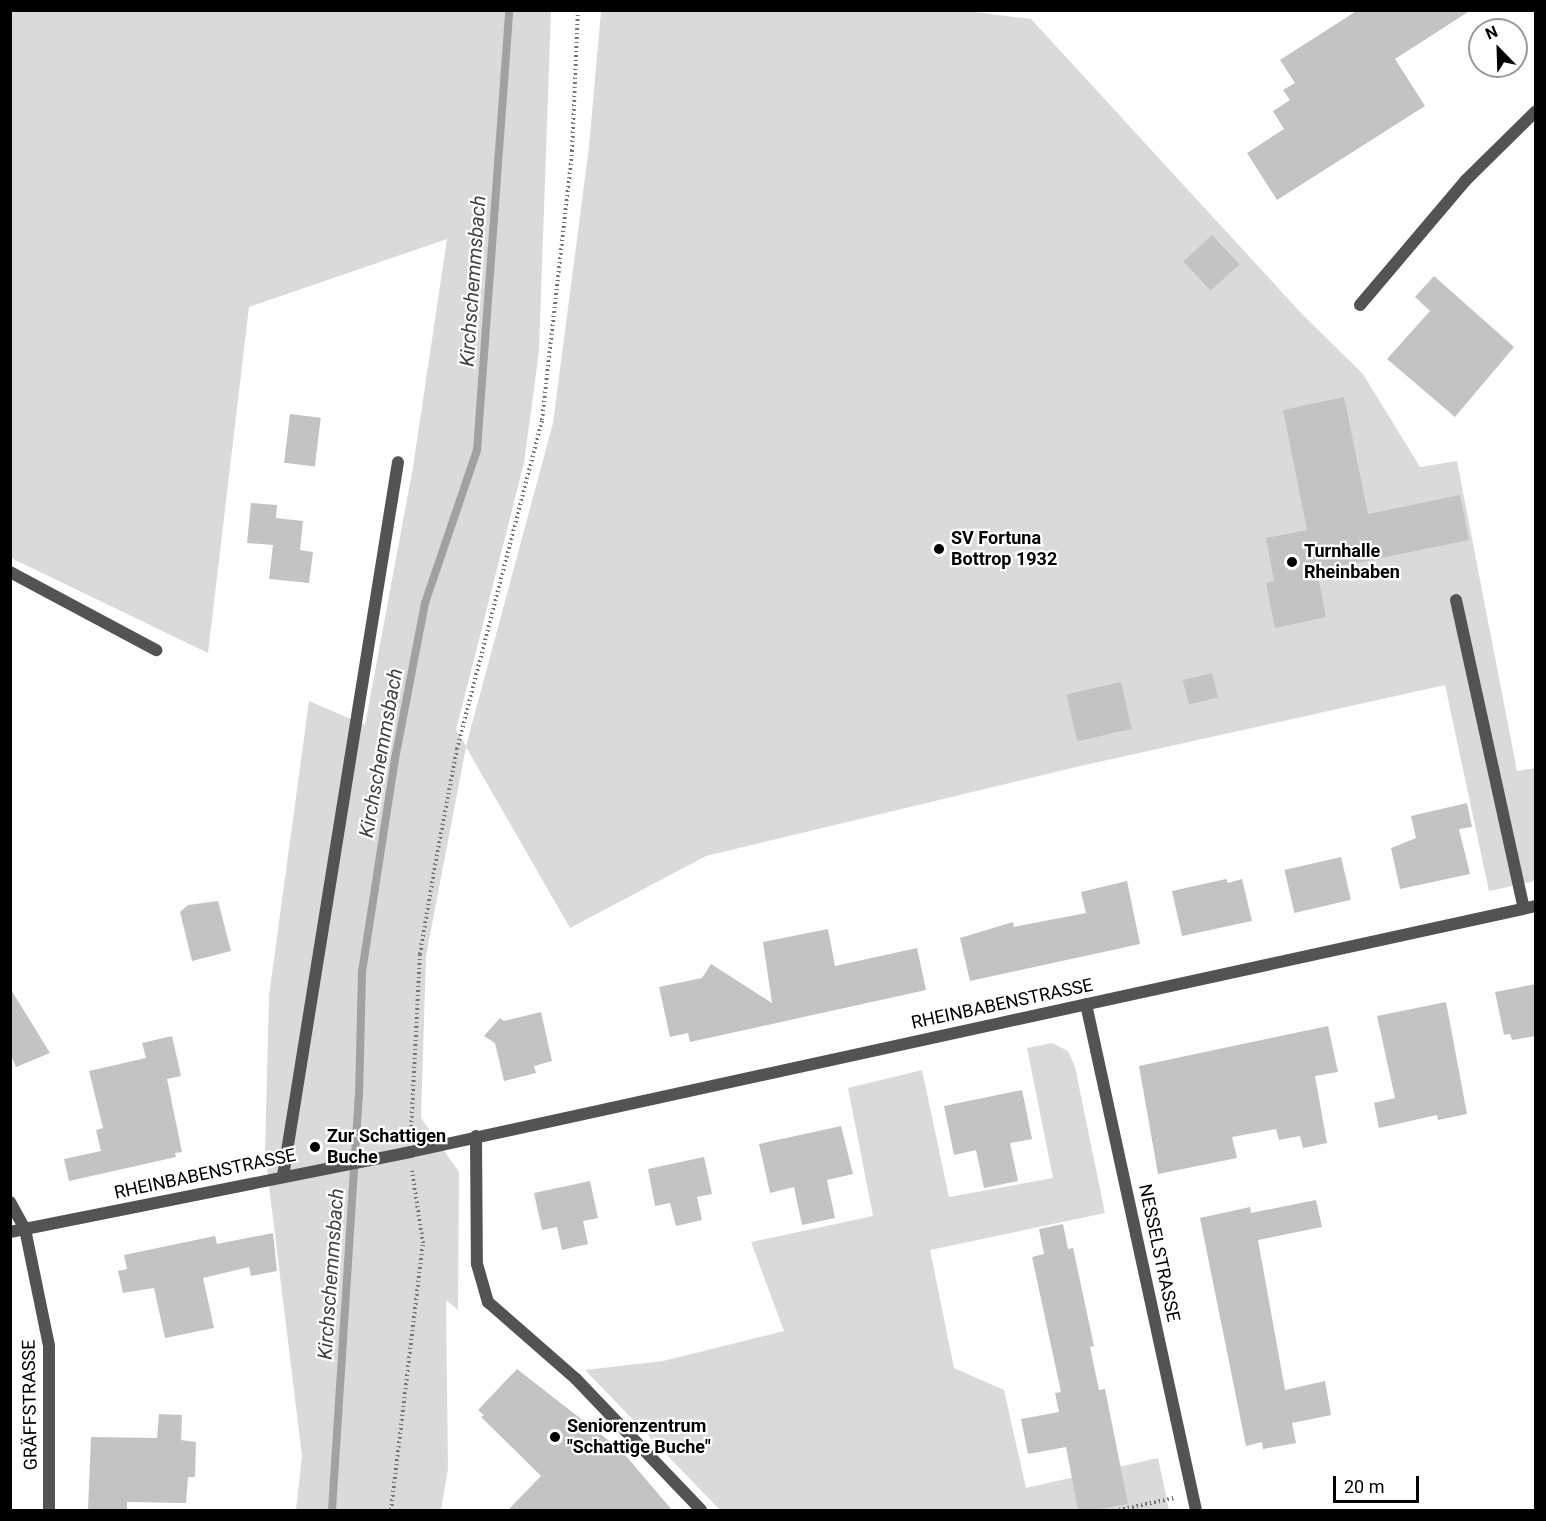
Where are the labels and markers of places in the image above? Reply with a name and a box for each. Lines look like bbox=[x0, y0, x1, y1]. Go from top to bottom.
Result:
place label: SV Fortuna Bottrop 1932 bbox=[951, 528, 1057, 570]
place label: Turnhalle Rheinbaben bbox=[1304, 541, 1400, 584]
marker: SV Fortuna Bottrop 1932 bbox=[932, 542, 946, 556]
marker: Turnhalle Rheinbaben bbox=[1285, 555, 1299, 569]
place label: Zur Schattigen Buche bbox=[327, 1126, 446, 1168]
marker: Zur Schattigen Buche bbox=[308, 1140, 322, 1154]
place label: Seniorenzentrum "Schattige Buche" bbox=[567, 1416, 711, 1458]
marker: Seniorenzentrum "Schattige Buche" bbox=[548, 1430, 562, 1444]

